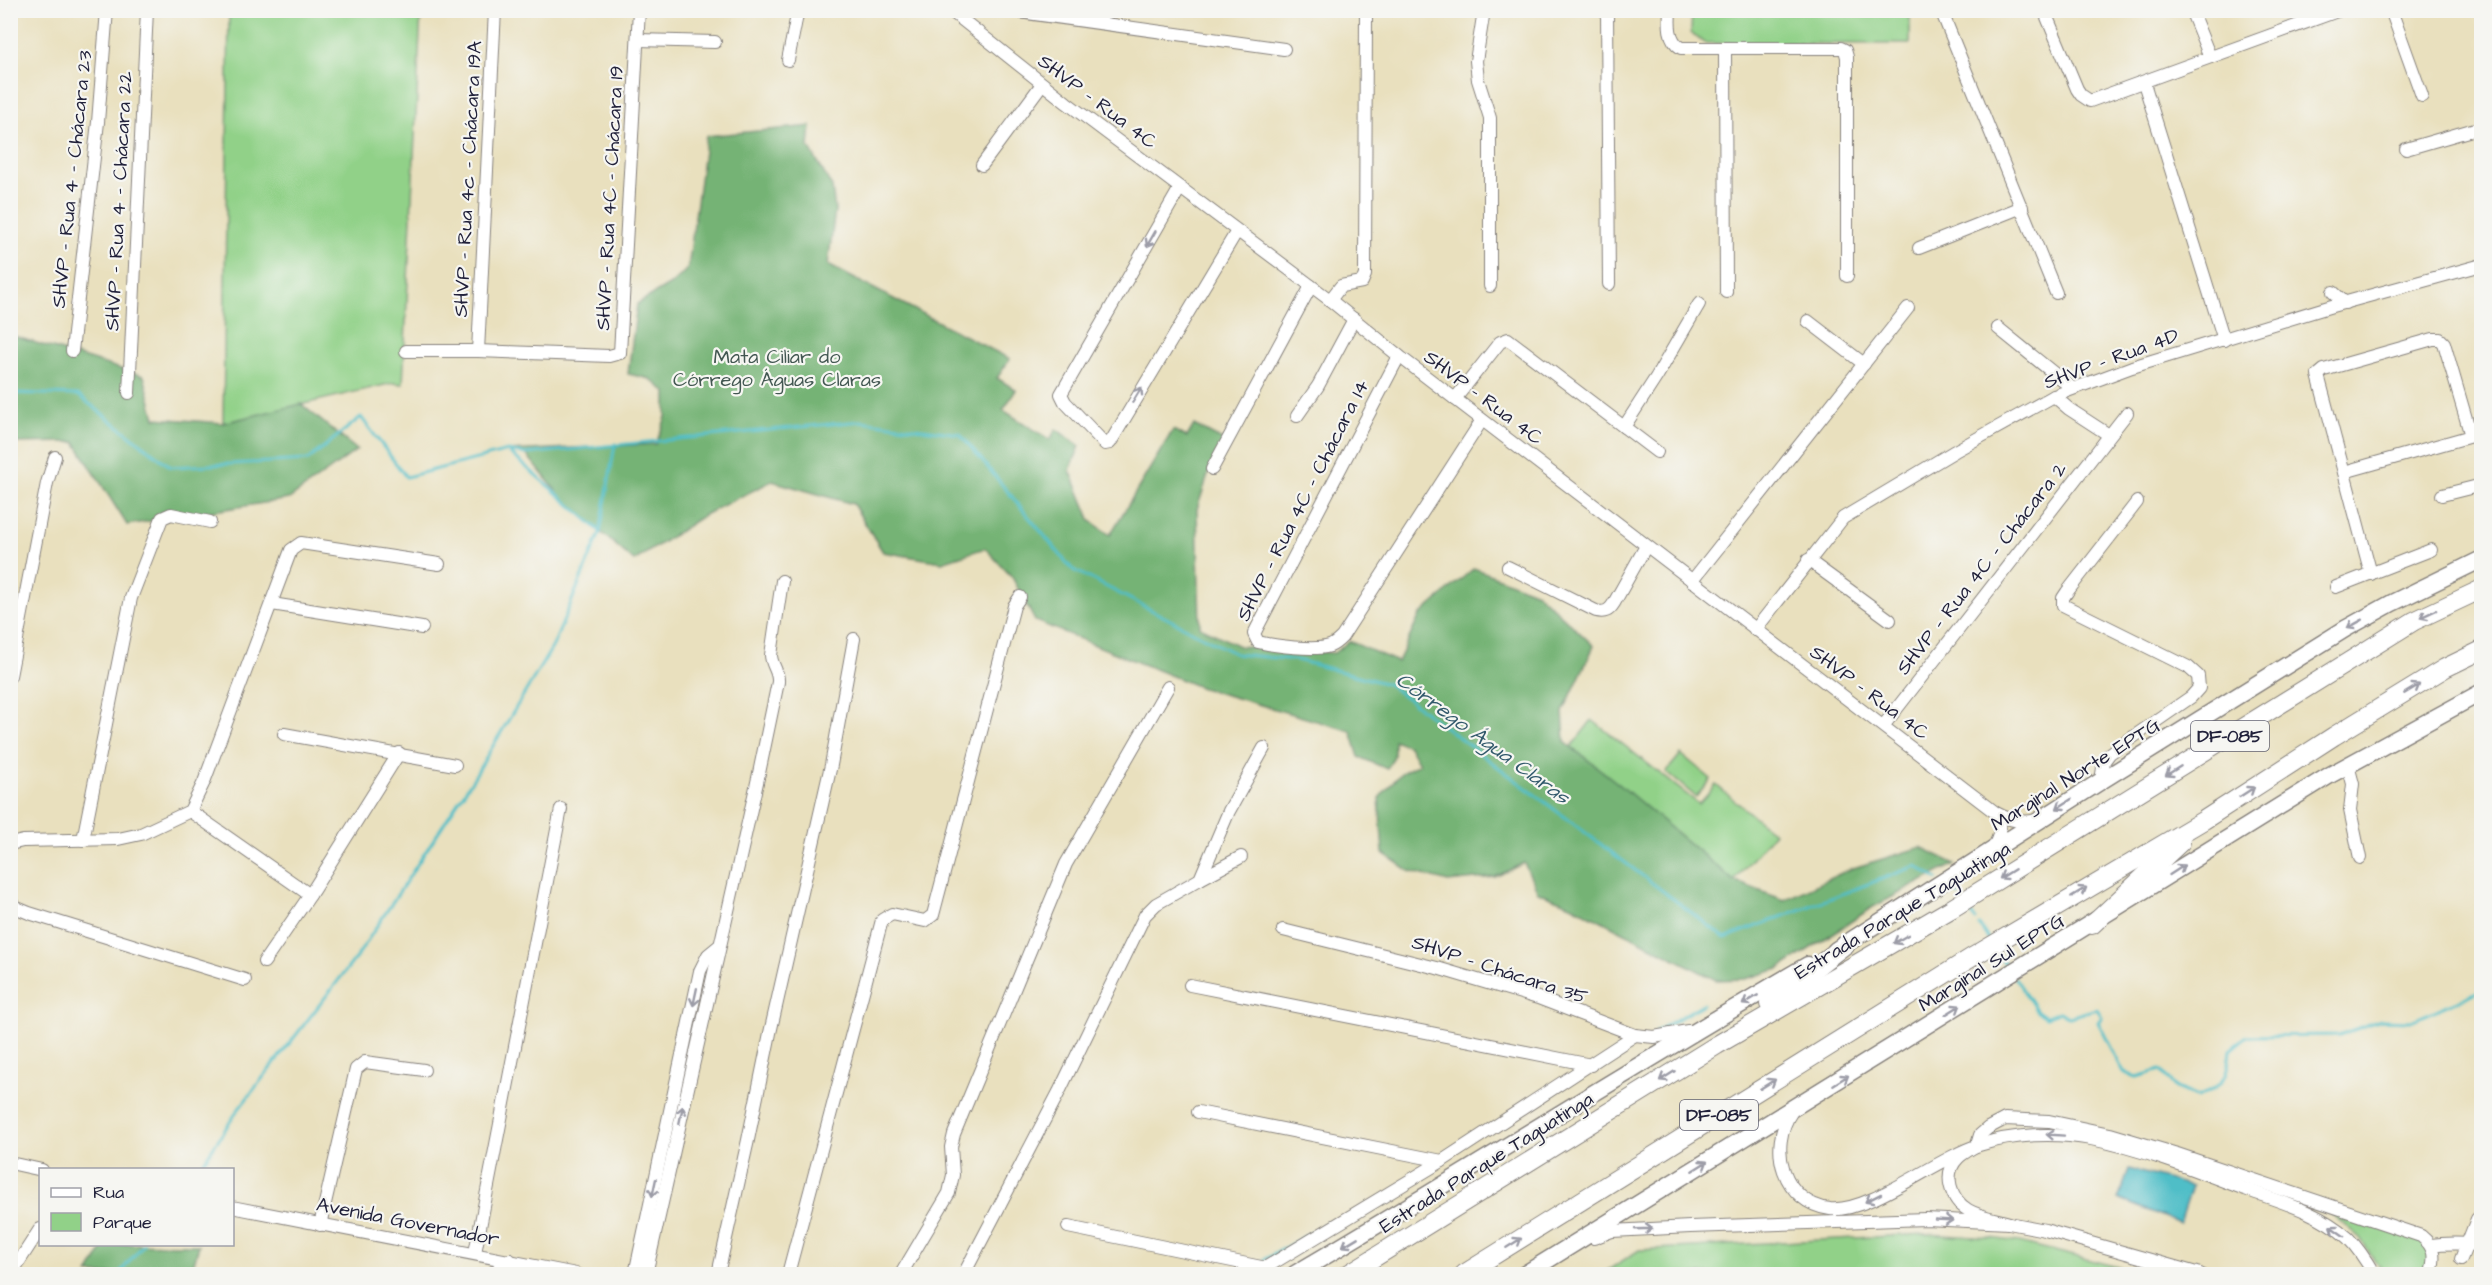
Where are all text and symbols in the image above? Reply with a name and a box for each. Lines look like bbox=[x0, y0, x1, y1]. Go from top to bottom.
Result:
street label: SHVP - Rua 4c - Chácara 19A bbox=[447, 40, 489, 318]
street label: SHVP - Rua 4C bbox=[1032, 48, 1163, 156]
street label: SHVP - Rua 4 - Chácara 23 bbox=[45, 49, 99, 309]
street label: SHVP - Rua 4C - Chácara 19 bbox=[589, 65, 631, 331]
street label: SHVP - Rua 4 - Chácara 22 bbox=[98, 70, 140, 332]
one-way arrow bbox=[1145, 230, 1157, 247]
street label: SHVP - Rua 4D bbox=[2040, 322, 2183, 396]
park label: Mata Ciliar do Córrego Águas Claras bbox=[673, 343, 881, 395]
street label: SHVP - Rua 4C bbox=[1418, 344, 1549, 452]
street label: SHVP - Rua 4C - Chácara 14 bbox=[1230, 375, 1376, 626]
one-way arrow bbox=[1132, 387, 1144, 404]
street label: SHVP - Rua 4C - Chácara 2 bbox=[1890, 456, 2074, 681]
one-way arrow bbox=[2420, 609, 2438, 621]
one-way arrow bbox=[2347, 618, 2364, 630]
street label: SHVP - Rua 4C bbox=[1804, 639, 1935, 747]
water label: Córrego Água Claras bbox=[1389, 666, 1577, 813]
one-way arrow bbox=[2403, 682, 2420, 694]
street label: Marginal Norte EPTG bbox=[1985, 711, 2166, 839]
road number: DF-085 bbox=[2191, 721, 2269, 751]
one-way arrow bbox=[2165, 765, 2182, 777]
one-way arrow bbox=[2238, 786, 2255, 798]
one-way arrow bbox=[2056, 799, 2073, 811]
street label: Estrada Parque Taguatinga bbox=[1789, 835, 2016, 988]
one-way arrow bbox=[2168, 864, 2185, 877]
one-way arrow bbox=[1999, 868, 2016, 880]
one-way arrow bbox=[2070, 886, 2087, 898]
street label: Marginal Sul EPTG bbox=[1913, 907, 2071, 1020]
street label: SHVP - Chácara 35 bbox=[1408, 928, 1591, 1012]
one-way arrow bbox=[1893, 933, 1910, 945]
one-way arrow bbox=[689, 987, 700, 1006]
one-way arrow bbox=[1742, 994, 1759, 1006]
one-way arrow bbox=[1944, 1004, 1961, 1016]
one-way arrow bbox=[1660, 1070, 1676, 1082]
one-way arrow bbox=[1832, 1073, 1849, 1085]
one-way arrow bbox=[1759, 1078, 1776, 1090]
street label: Estrada Parque Taguatinga bbox=[1374, 1085, 1600, 1241]
road number: DF-085 bbox=[1680, 1100, 1758, 1130]
one-way arrow bbox=[676, 1106, 687, 1125]
one-way arrow bbox=[2045, 1130, 2065, 1141]
one-way arrow bbox=[1691, 1159, 1708, 1171]
legend bbox=[39, 1168, 234, 1246]
one-way arrow bbox=[648, 1177, 659, 1197]
text: Rua bbox=[93, 1180, 124, 1205]
street label: Avenida Governador bbox=[314, 1191, 502, 1253]
one-way arrow bbox=[1865, 1193, 1883, 1204]
text: Parque bbox=[93, 1210, 152, 1235]
one-way arrow bbox=[1933, 1215, 1953, 1226]
one-way arrow bbox=[1633, 1224, 1653, 1235]
one-way arrow bbox=[2329, 1225, 2345, 1237]
one-way arrow bbox=[1342, 1236, 1359, 1248]
one-way arrow bbox=[1505, 1237, 1522, 1249]

